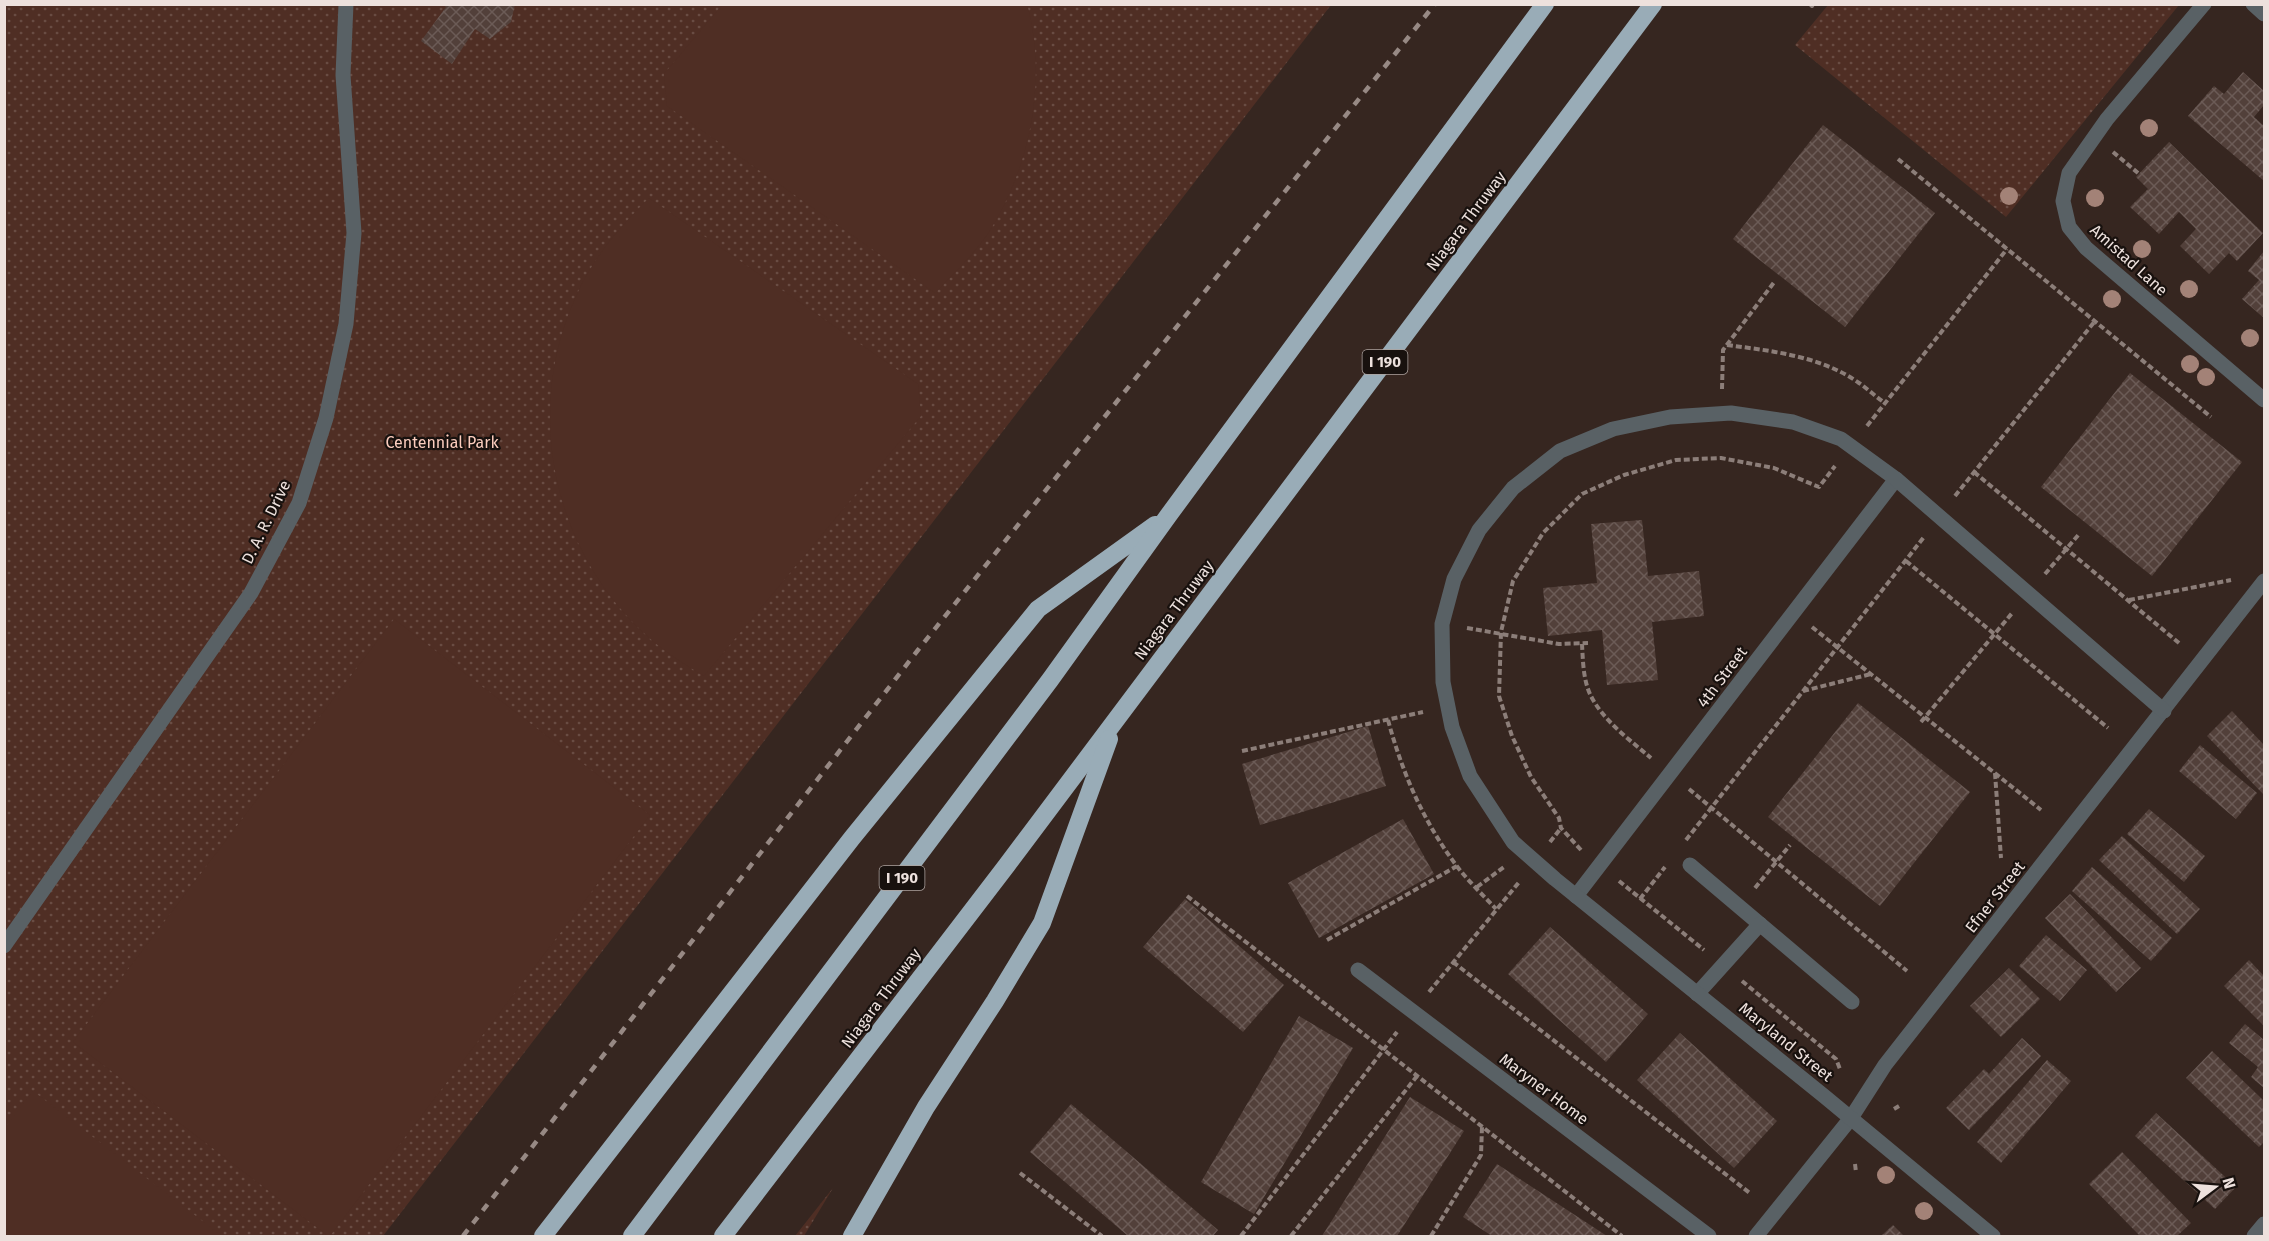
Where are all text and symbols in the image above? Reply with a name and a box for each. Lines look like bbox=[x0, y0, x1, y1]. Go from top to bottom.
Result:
street label: Niagara Thruway bbox=[1422, 167, 1510, 275]
street label: Amistad Lane bbox=[2086, 220, 2172, 300]
road number: I 190 bbox=[1362, 350, 1408, 374]
park label: Centennial Park bbox=[385, 433, 499, 452]
street label: D. A. R. Drive bbox=[238, 477, 294, 567]
street label: Niagara Thruway bbox=[1130, 556, 1218, 664]
street label: 4th Street bbox=[1693, 643, 1751, 711]
street label: Efner Street bbox=[1961, 857, 2029, 937]
road number: I 190 bbox=[880, 866, 924, 890]
street label: Niagara Thruway bbox=[837, 944, 925, 1052]
street label: Maryland Street bbox=[1735, 998, 1837, 1086]
street label: Maryner Home bbox=[1496, 1049, 1592, 1129]
north arrow bbox=[2185, 1157, 2245, 1217]
text: N bbox=[2218, 1175, 2240, 1191]

